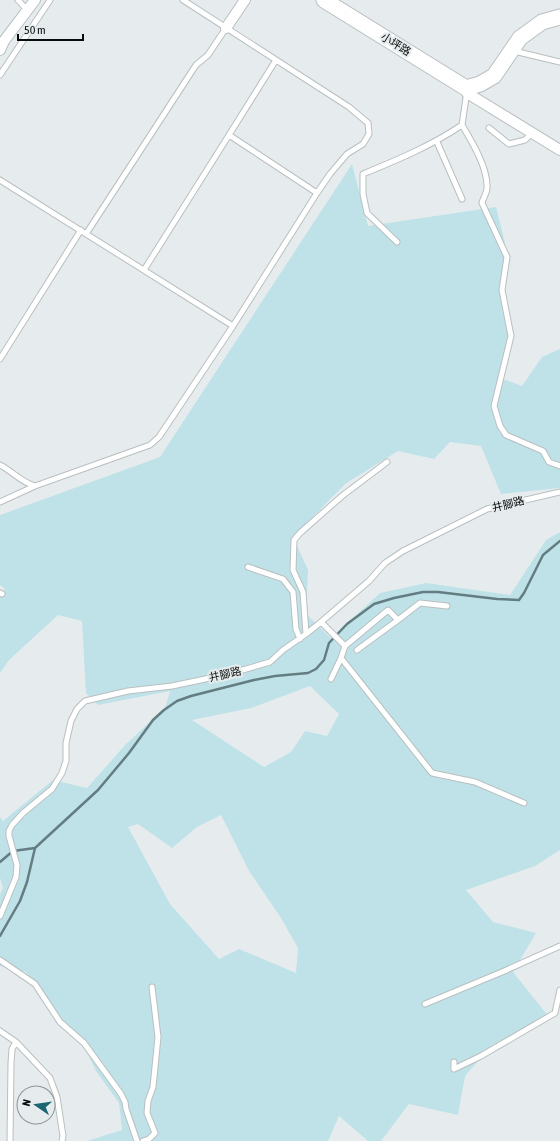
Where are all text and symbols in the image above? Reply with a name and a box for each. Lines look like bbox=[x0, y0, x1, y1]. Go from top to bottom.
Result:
scale bar bbox=[18, 16, 83, 42]
text: 50 m bbox=[24, 23, 46, 37]
street label: 小坪路 bbox=[379, 30, 413, 58]
street label: 井腳路 bbox=[491, 494, 525, 514]
street label: 井腳路 bbox=[208, 664, 242, 684]
north arrow bbox=[16, 1085, 56, 1125]
text: N bbox=[20, 1098, 33, 1107]

